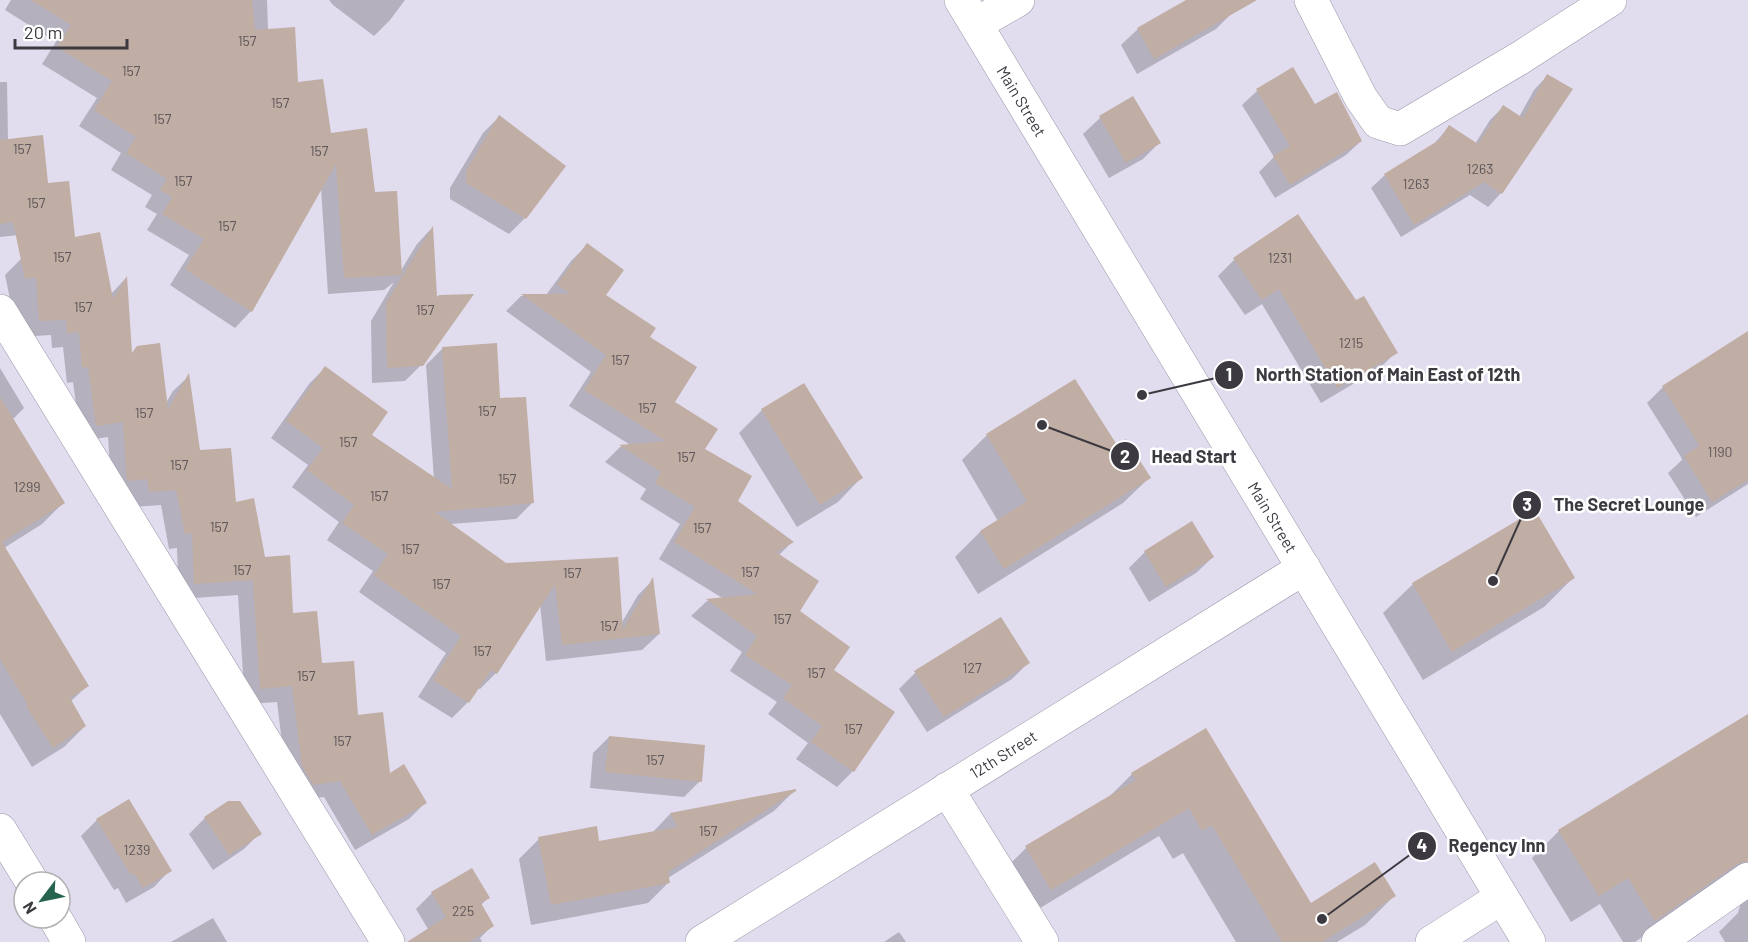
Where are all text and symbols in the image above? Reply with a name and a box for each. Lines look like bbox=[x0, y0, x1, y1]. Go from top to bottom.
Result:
scale bar bbox=[15, 12, 128, 50]
text: 20 m bbox=[24, 21, 62, 43]
house number: 157 bbox=[238, 32, 257, 49]
house number: 157 bbox=[122, 62, 141, 79]
street label: Main Street bbox=[993, 62, 1051, 140]
house number: 157 bbox=[271, 94, 290, 111]
house number: 157 bbox=[153, 110, 172, 127]
house number: 157 bbox=[13, 140, 32, 157]
house number: 157 bbox=[310, 142, 329, 159]
house number: 1263 bbox=[1467, 160, 1493, 177]
house number: 157 bbox=[174, 172, 193, 189]
house number: 1263 bbox=[1403, 175, 1429, 192]
house number: 157 bbox=[27, 194, 46, 211]
house number: 157 bbox=[218, 217, 237, 234]
house number: 157 bbox=[53, 248, 72, 265]
house number: 1231 bbox=[1268, 249, 1292, 266]
house number: 157 bbox=[74, 298, 93, 315]
house number: 157 bbox=[416, 301, 435, 318]
house number: 1215 bbox=[1339, 334, 1363, 351]
house number: 157 bbox=[611, 351, 630, 368]
callout: North Station of Main East of 12th bbox=[1214, 357, 1533, 393]
text: 1 bbox=[1226, 363, 1232, 385]
text: North Station of Main East of 12th bbox=[1256, 363, 1520, 385]
house number: 157 bbox=[638, 399, 657, 416]
house number: 157 bbox=[478, 402, 497, 419]
house number: 157 bbox=[135, 404, 154, 421]
house number: 157 bbox=[339, 433, 358, 450]
callout: Head Start bbox=[1110, 438, 1249, 474]
house number: 1190 bbox=[1707, 443, 1733, 460]
text: 2 bbox=[1120, 445, 1130, 467]
text: Head Start bbox=[1151, 445, 1237, 467]
house number: 157 bbox=[677, 448, 696, 465]
house number: 157 bbox=[170, 456, 189, 473]
house number: 157 bbox=[498, 470, 517, 487]
house number: 1299 bbox=[14, 478, 41, 495]
street label: Main Street bbox=[1244, 478, 1302, 556]
house number: 157 bbox=[370, 487, 389, 504]
callout: The Secret Lounge bbox=[1512, 487, 1717, 523]
text: 3 bbox=[1522, 493, 1532, 515]
text: The Secret Lounge bbox=[1554, 493, 1704, 515]
house number: 157 bbox=[210, 518, 229, 535]
house number: 157 bbox=[693, 519, 712, 536]
house number: 157 bbox=[401, 540, 420, 557]
house number: 157 bbox=[233, 561, 252, 578]
house number: 157 bbox=[741, 563, 760, 580]
house number: 157 bbox=[563, 564, 582, 581]
house number: 157 bbox=[432, 575, 451, 592]
house number: 157 bbox=[773, 610, 792, 627]
house number: 157 bbox=[600, 617, 619, 634]
house number: 157 bbox=[473, 642, 492, 659]
house number: 127 bbox=[962, 659, 982, 676]
house number: 157 bbox=[807, 664, 826, 681]
house number: 157 bbox=[297, 667, 316, 684]
house number: 157 bbox=[844, 720, 863, 737]
street label: 12th Street bbox=[966, 726, 1040, 782]
house number: 157 bbox=[333, 732, 352, 749]
house number: 157 bbox=[646, 751, 665, 768]
house number: 157 bbox=[699, 822, 718, 839]
callout: Regency Inn bbox=[1407, 828, 1558, 864]
text: 4 bbox=[1417, 834, 1428, 856]
text: Regency Inn bbox=[1449, 834, 1545, 856]
house number: 1239 bbox=[124, 841, 150, 858]
north arrow bbox=[12, 870, 72, 930]
text: N bbox=[18, 899, 40, 918]
house number: 225 bbox=[452, 902, 474, 919]

